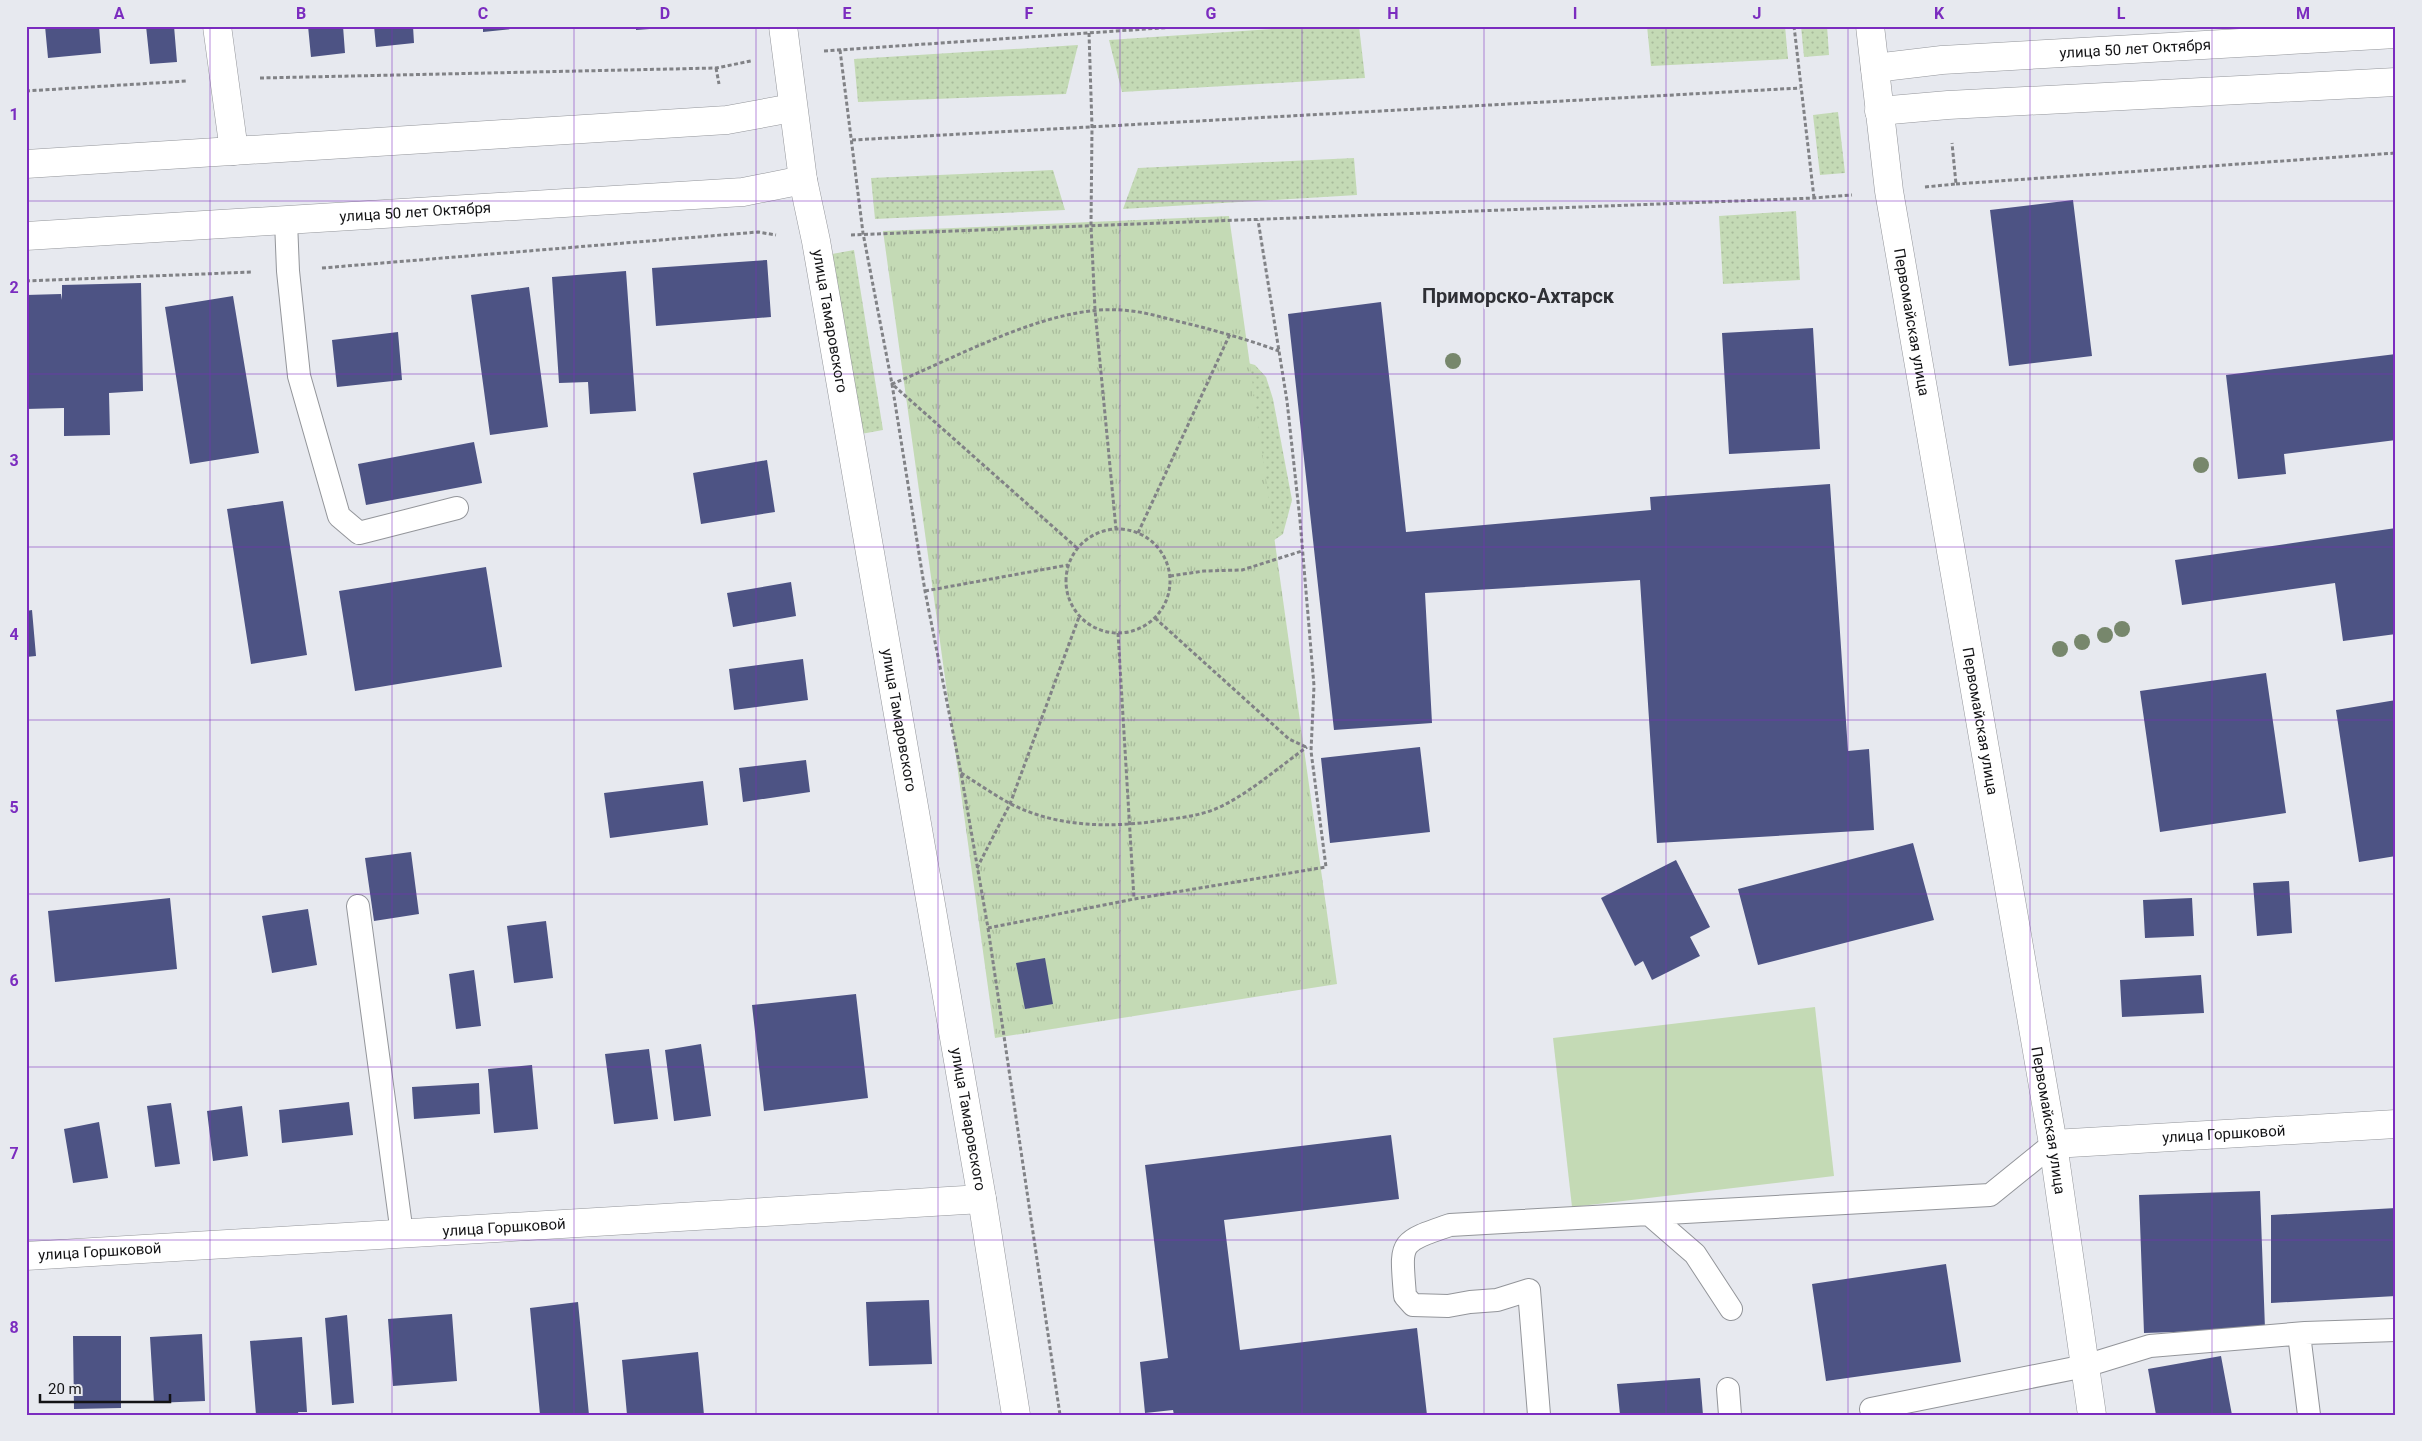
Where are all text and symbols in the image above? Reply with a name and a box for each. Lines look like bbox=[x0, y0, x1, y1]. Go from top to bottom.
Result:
text: A bbox=[114, 4, 125, 23]
text: B bbox=[296, 4, 306, 23]
text: C bbox=[478, 4, 488, 23]
text: D bbox=[660, 4, 670, 23]
text: E bbox=[843, 4, 852, 23]
text: F bbox=[1025, 4, 1034, 23]
text: G bbox=[1206, 4, 1217, 23]
text: H bbox=[1387, 4, 1399, 23]
text: I bbox=[1573, 4, 1577, 23]
text: J bbox=[1753, 4, 1761, 23]
text: K bbox=[1934, 4, 1945, 23]
text: L bbox=[2117, 4, 2126, 23]
text: M bbox=[2296, 4, 2310, 23]
street label: улица 50 лет Октября bbox=[2059, 36, 2212, 62]
text: 1 bbox=[9, 105, 19, 124]
street label: улица 50 лет Октября bbox=[339, 198, 492, 226]
street label: Первомайская улица bbox=[1890, 247, 1933, 397]
street label: улица Тамаровского bbox=[809, 248, 851, 394]
text: 2 bbox=[9, 278, 19, 297]
district label: Приморско-Ахтарск bbox=[1422, 284, 1615, 308]
text: 3 bbox=[9, 451, 19, 470]
text: 4 bbox=[9, 625, 19, 644]
street label: Первомайская улица bbox=[1959, 646, 2002, 796]
street label: улица Тамаровского bbox=[878, 647, 920, 793]
text: 5 bbox=[9, 798, 19, 817]
text: 6 bbox=[9, 971, 19, 990]
street label: Первомайская улица bbox=[2027, 1045, 2069, 1195]
street label: улица Тамаровского bbox=[947, 1046, 989, 1192]
street label: улица Горшковой bbox=[2162, 1121, 2286, 1147]
text: 7 bbox=[9, 1144, 19, 1163]
street label: улица Горшковой bbox=[442, 1215, 566, 1240]
street label: улица Горшковой bbox=[38, 1239, 162, 1264]
text: 8 bbox=[9, 1318, 19, 1337]
scale bar bbox=[40, 1371, 170, 1403]
text: 20 m bbox=[48, 1380, 82, 1398]

